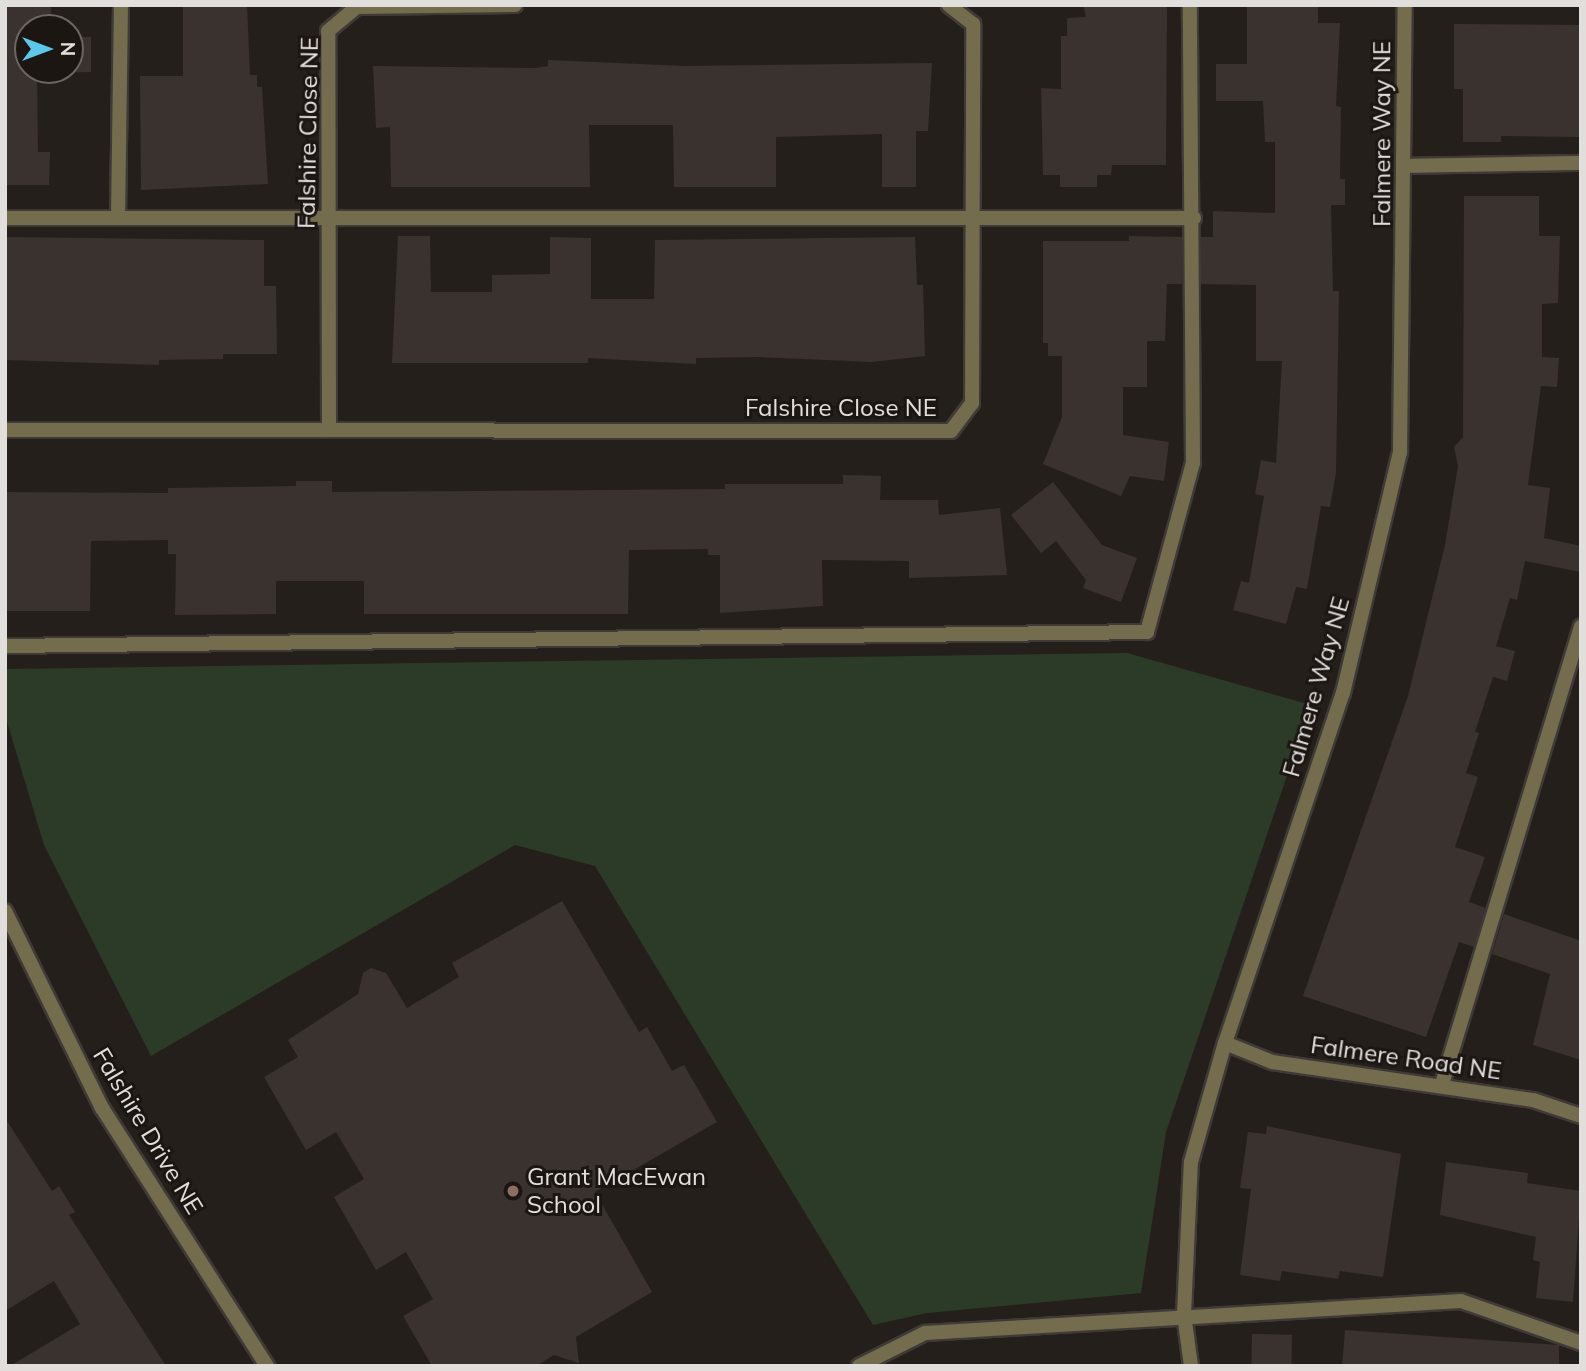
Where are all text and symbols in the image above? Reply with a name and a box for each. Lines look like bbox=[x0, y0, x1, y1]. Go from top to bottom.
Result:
north arrow bbox=[14, 14, 84, 84]
street label: Falshire Close NE bbox=[292, 37, 324, 229]
street label: Falmere Way NE bbox=[1368, 41, 1396, 227]
text: N bbox=[56, 42, 80, 56]
street label: Falshire Close NE bbox=[745, 394, 937, 422]
street label: Falmere Way NE bbox=[1277, 594, 1355, 780]
street label: Falmere Road NE bbox=[1309, 1030, 1503, 1086]
street label: Falshire Drive NE bbox=[87, 1043, 209, 1219]
place label: Grant MacEwan School bbox=[527, 1163, 706, 1219]
marker: Grant MacEwan School bbox=[505, 1183, 521, 1199]

